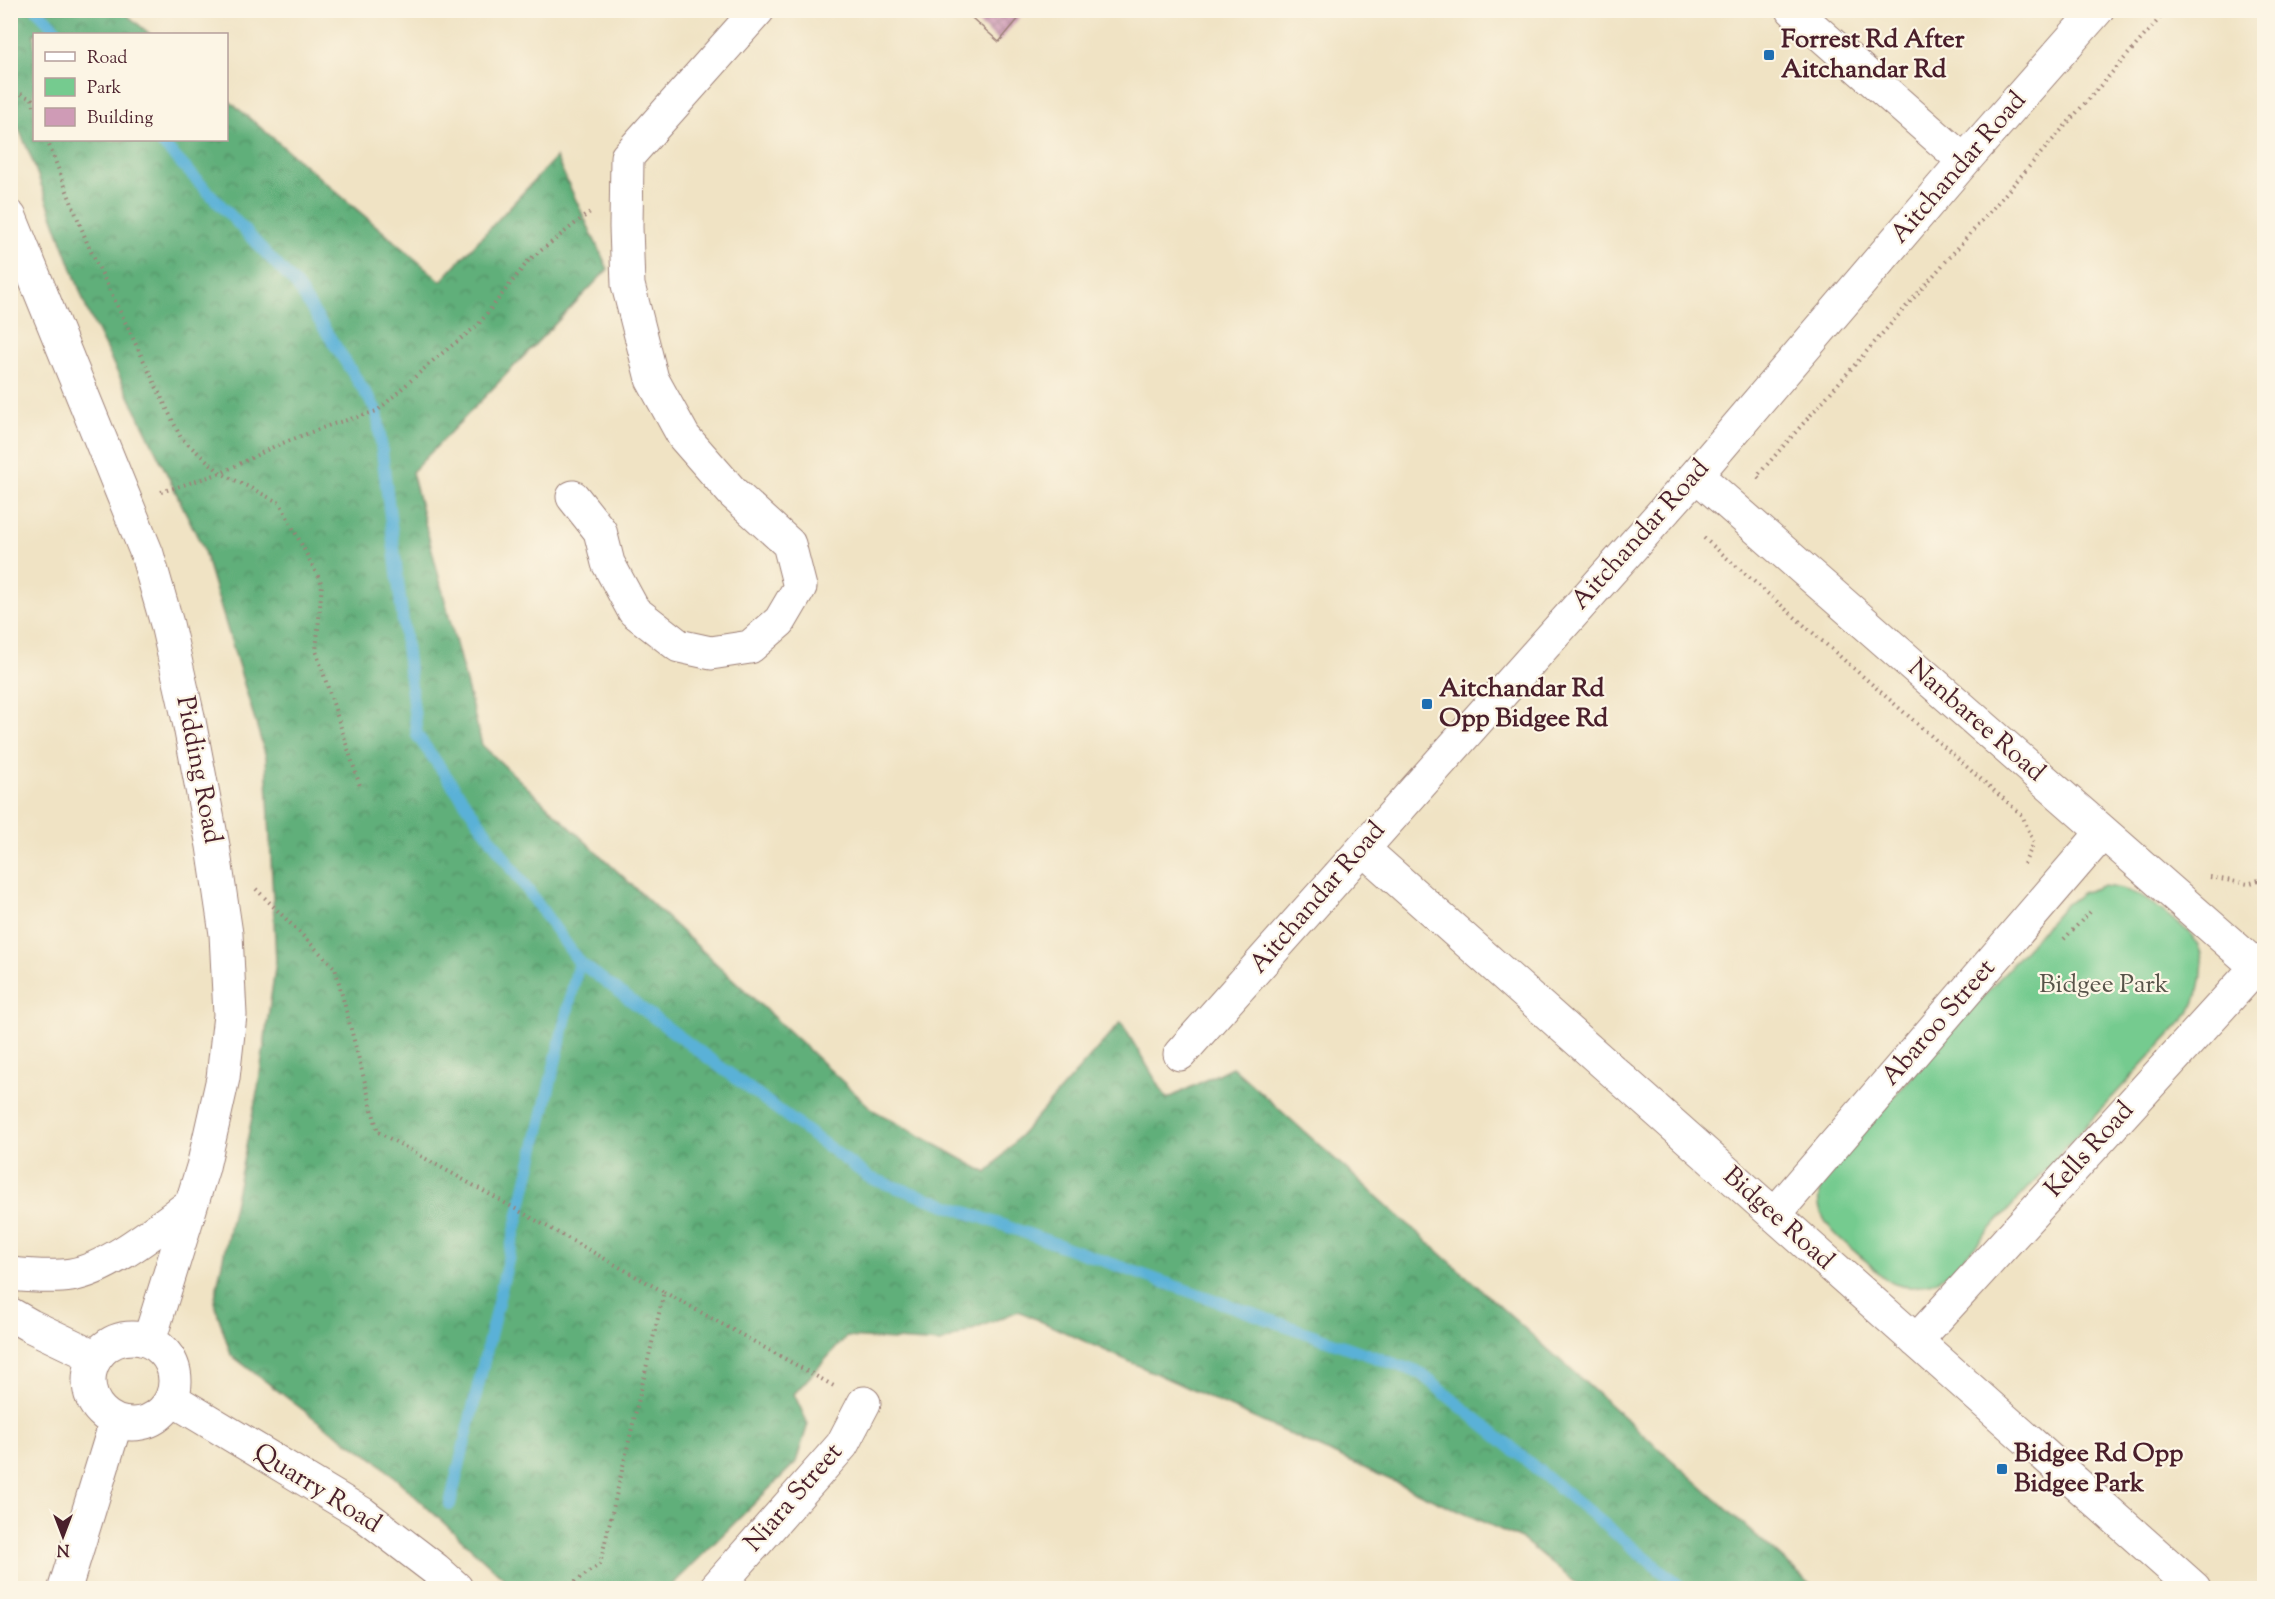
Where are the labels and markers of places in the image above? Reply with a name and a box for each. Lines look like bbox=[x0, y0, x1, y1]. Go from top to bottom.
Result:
place label: Forrest Rd After Aitchandar Rd bbox=[1781, 22, 1965, 89]
marker: Forrest Rd After Aitchandar Rd bbox=[1762, 48, 1776, 62]
place label: Aitchandar Rd Opp Bidgee Rd bbox=[1439, 671, 1609, 738]
marker: Aitchandar Rd Opp Bidgee Rd bbox=[1420, 697, 1434, 711]
place label: Bidgee Rd Opp Bidgee Park bbox=[2014, 1436, 2183, 1503]
marker: Bidgee Rd Opp Bidgee Park bbox=[1995, 1462, 2009, 1476]

